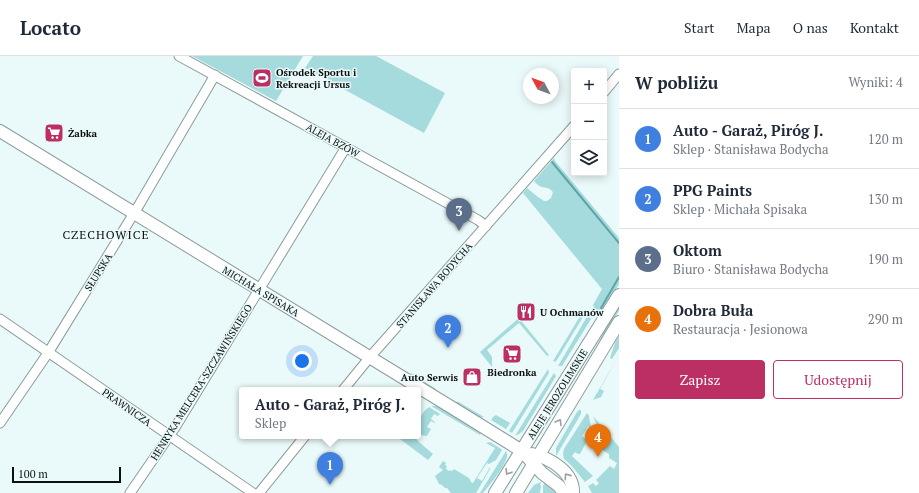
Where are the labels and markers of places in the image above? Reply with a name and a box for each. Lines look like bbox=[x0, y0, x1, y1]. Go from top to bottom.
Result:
place label: Ośrodek Sportu i Rekreacji Ursus bbox=[276, 66, 357, 91]
sports icon: Ośrodek Sportu i Rekreacji Ursus bbox=[251, 67, 273, 89]
supermarket icon: Żabka bbox=[43, 122, 65, 144]
place label: Żabka bbox=[68, 127, 98, 140]
pin: 3 bbox=[446, 198, 472, 231]
restaurant icon: U Ochmanów bbox=[515, 301, 537, 323]
place label: U Ochmanów bbox=[540, 306, 604, 319]
pin: 2 bbox=[435, 315, 461, 348]
supermarket icon: Biedronka bbox=[501, 343, 523, 365]
shop icon: Auto Serwis bbox=[461, 366, 483, 388]
place label: Biedronka bbox=[487, 366, 537, 379]
place label: Auto Serwis bbox=[401, 371, 458, 384]
pin: 4 bbox=[585, 424, 611, 457]
pin: 1 bbox=[317, 452, 343, 485]

